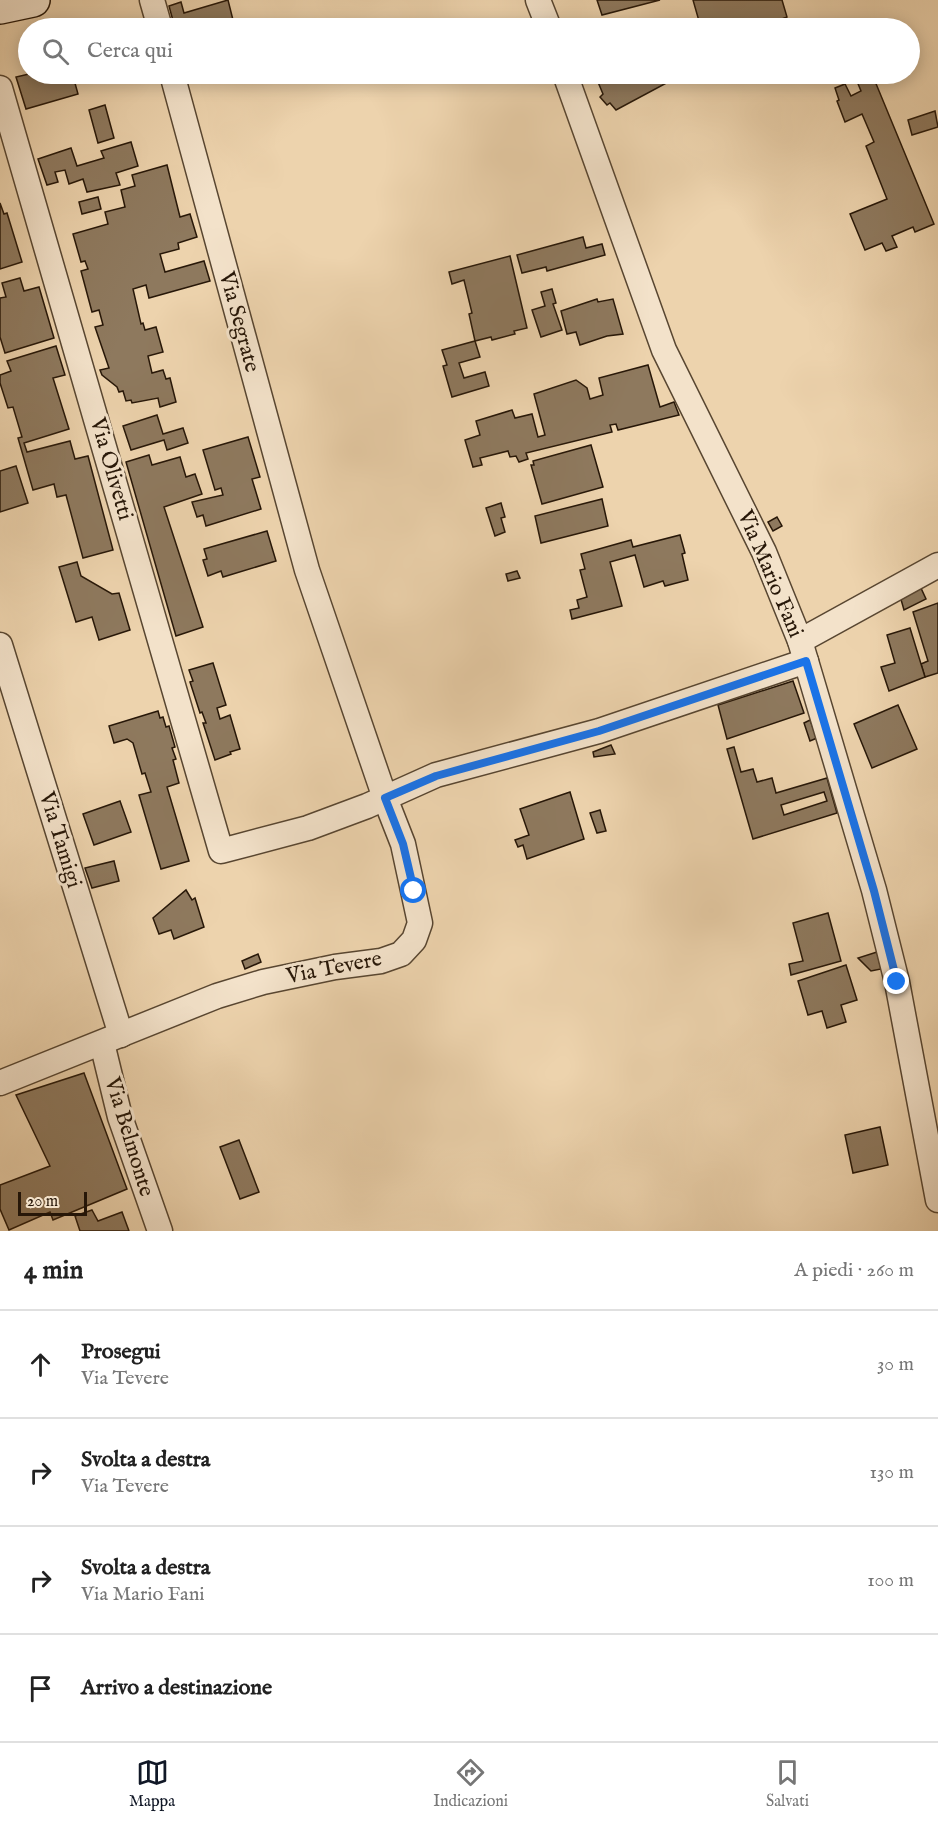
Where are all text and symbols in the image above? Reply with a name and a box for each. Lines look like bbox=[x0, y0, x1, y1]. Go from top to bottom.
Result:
search box bbox=[18, 18, 920, 84]
icon: search bbox=[39, 35, 72, 68]
text: Cerca qui bbox=[87, 37, 173, 65]
street label: Via Segrate bbox=[212, 268, 266, 375]
street label: Via Olivetti bbox=[83, 414, 139, 524]
street label: Via Mario Fani bbox=[730, 505, 810, 642]
street label: Via Tamigi bbox=[32, 788, 88, 892]
route start bbox=[400, 877, 426, 903]
street label: Via Tevere bbox=[283, 945, 384, 991]
route end bbox=[883, 968, 909, 994]
street label: Via Belmonte bbox=[97, 1073, 160, 1200]
scale bar bbox=[18, 1189, 87, 1216]
text: 20 m bbox=[27, 1192, 58, 1212]
text: 4 min bbox=[24, 1254, 83, 1287]
text: A piedi · 260 m bbox=[794, 1258, 914, 1283]
text: Prosegui bbox=[81, 1338, 161, 1366]
icon: ahead bbox=[24, 1348, 57, 1381]
text: 30 m bbox=[877, 1352, 914, 1377]
text: Via Tevere bbox=[81, 1366, 169, 1391]
text: Svolta a destra bbox=[81, 1446, 210, 1474]
icon: right bbox=[24, 1456, 57, 1489]
text: 130 m bbox=[869, 1460, 914, 1485]
text: Via Tevere bbox=[81, 1474, 169, 1499]
text: Svolta a destra bbox=[81, 1554, 210, 1582]
icon: right bbox=[24, 1564, 57, 1597]
text: 100 m bbox=[867, 1568, 914, 1593]
text: Via Mario Fani bbox=[81, 1582, 205, 1607]
icon: arrive bbox=[24, 1672, 57, 1705]
text: Arrivo a destinazione bbox=[81, 1674, 272, 1702]
tab: Mappa bbox=[129, 1756, 175, 1812]
tab: Indicazioni bbox=[433, 1756, 508, 1812]
tab: Salvati bbox=[766, 1756, 809, 1812]

